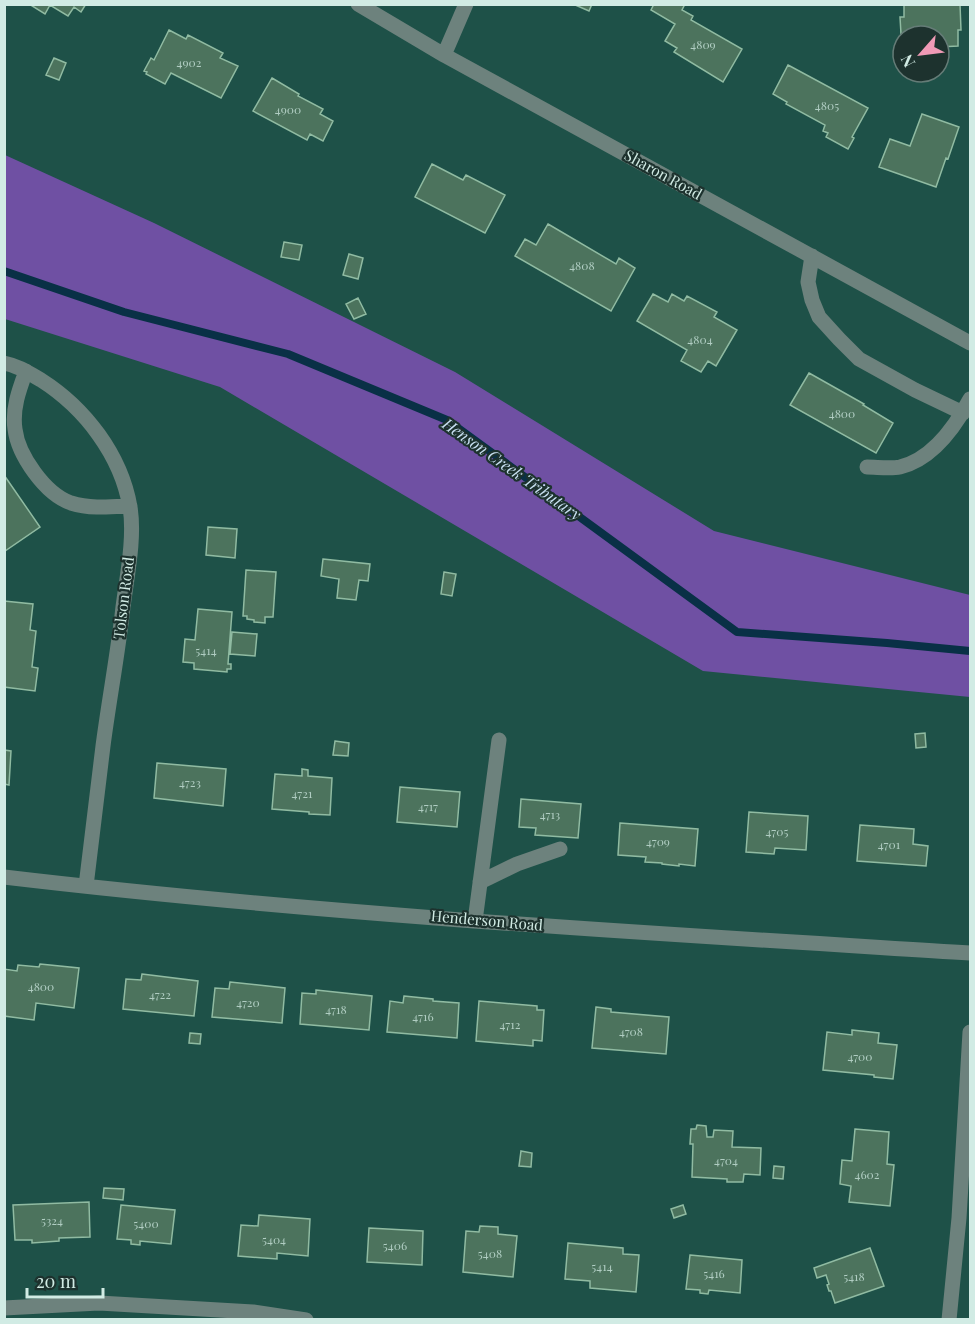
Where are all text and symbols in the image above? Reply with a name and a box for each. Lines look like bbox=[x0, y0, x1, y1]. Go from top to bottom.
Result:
north arrow bbox=[891, 24, 951, 84]
house number: 4809 bbox=[690, 36, 716, 52]
text: N bbox=[895, 51, 919, 71]
house number: 4902 bbox=[177, 54, 202, 70]
house number: 4805 bbox=[815, 97, 839, 113]
house number: 4900 bbox=[275, 101, 301, 117]
street label: Sharon Road bbox=[621, 145, 706, 204]
house number: 4808 bbox=[569, 257, 595, 273]
house number: 4804 bbox=[687, 331, 713, 347]
house number: 4800 bbox=[829, 405, 855, 421]
water label: Henson Creek Tributary bbox=[438, 412, 586, 525]
street label: Tolson Road bbox=[108, 555, 138, 640]
house number: 5414 bbox=[195, 642, 217, 658]
house number: 4723 bbox=[179, 774, 201, 790]
house number: 4721 bbox=[292, 785, 313, 801]
house number: 4717 bbox=[418, 798, 438, 814]
house number: 4713 bbox=[540, 806, 560, 822]
house number: 4705 bbox=[766, 823, 788, 839]
house number: 4709 bbox=[646, 833, 670, 849]
house number: 4701 bbox=[878, 836, 901, 852]
street label: Henderson Road bbox=[430, 905, 544, 935]
house number: 4800 bbox=[28, 978, 54, 994]
house number: 4722 bbox=[149, 986, 171, 1002]
house number: 4720 bbox=[236, 994, 260, 1010]
house number: 4718 bbox=[325, 1001, 347, 1017]
house number: 4716 bbox=[412, 1008, 434, 1024]
house number: 4712 bbox=[500, 1016, 521, 1032]
house number: 4708 bbox=[619, 1023, 643, 1039]
house number: 4700 bbox=[847, 1048, 873, 1064]
house number: 4704 bbox=[714, 1152, 738, 1168]
house number: 4602 bbox=[854, 1166, 880, 1182]
house number: 5324 bbox=[41, 1212, 63, 1228]
house number: 5400 bbox=[133, 1215, 159, 1231]
house number: 5404 bbox=[262, 1231, 286, 1247]
house number: 5406 bbox=[383, 1237, 407, 1253]
house number: 5408 bbox=[478, 1245, 502, 1261]
house number: 5414 bbox=[591, 1258, 613, 1274]
scale bar bbox=[27, 1261, 104, 1299]
house number: 5416 bbox=[703, 1265, 725, 1281]
house number: 5418 bbox=[843, 1268, 865, 1284]
text: 20 m bbox=[36, 1269, 76, 1293]

